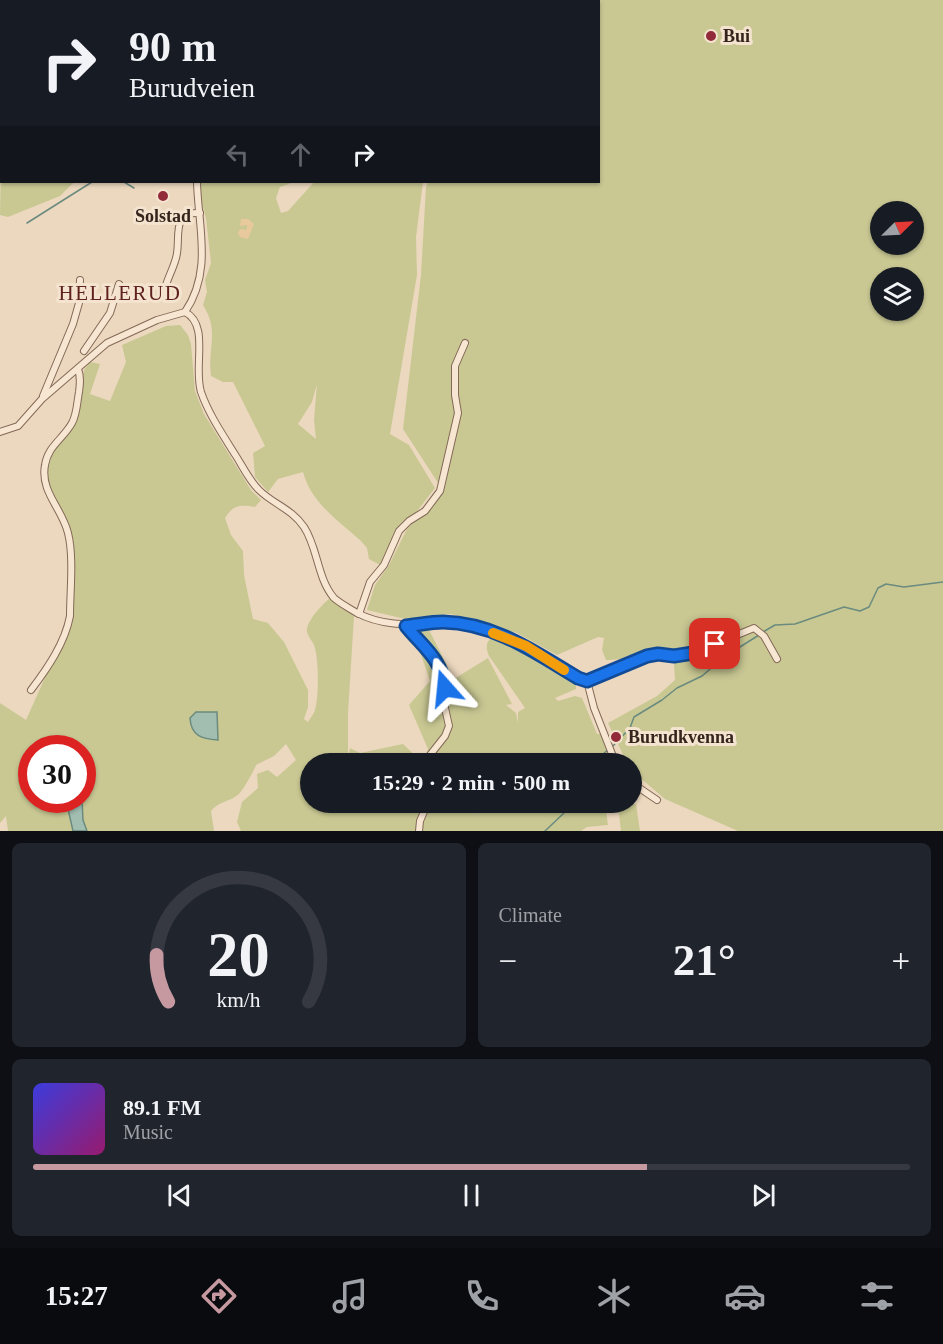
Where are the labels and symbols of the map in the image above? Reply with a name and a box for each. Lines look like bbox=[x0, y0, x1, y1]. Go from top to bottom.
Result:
place label: Bui bbox=[723, 26, 750, 46]
marker: Bui bbox=[704, 29, 718, 43]
marker: Solstad bbox=[156, 189, 170, 203]
north arrow bbox=[870, 201, 924, 255]
place label: Solstad bbox=[135, 206, 191, 226]
district label: HELLERUD bbox=[59, 281, 181, 305]
pin bbox=[689, 618, 740, 669]
position arrow bbox=[413, 656, 477, 720]
place label: Burudkvenna bbox=[628, 727, 734, 747]
marker: Burudkvenna bbox=[609, 730, 623, 744]
speed limit sign: 30 bbox=[18, 735, 96, 813]

